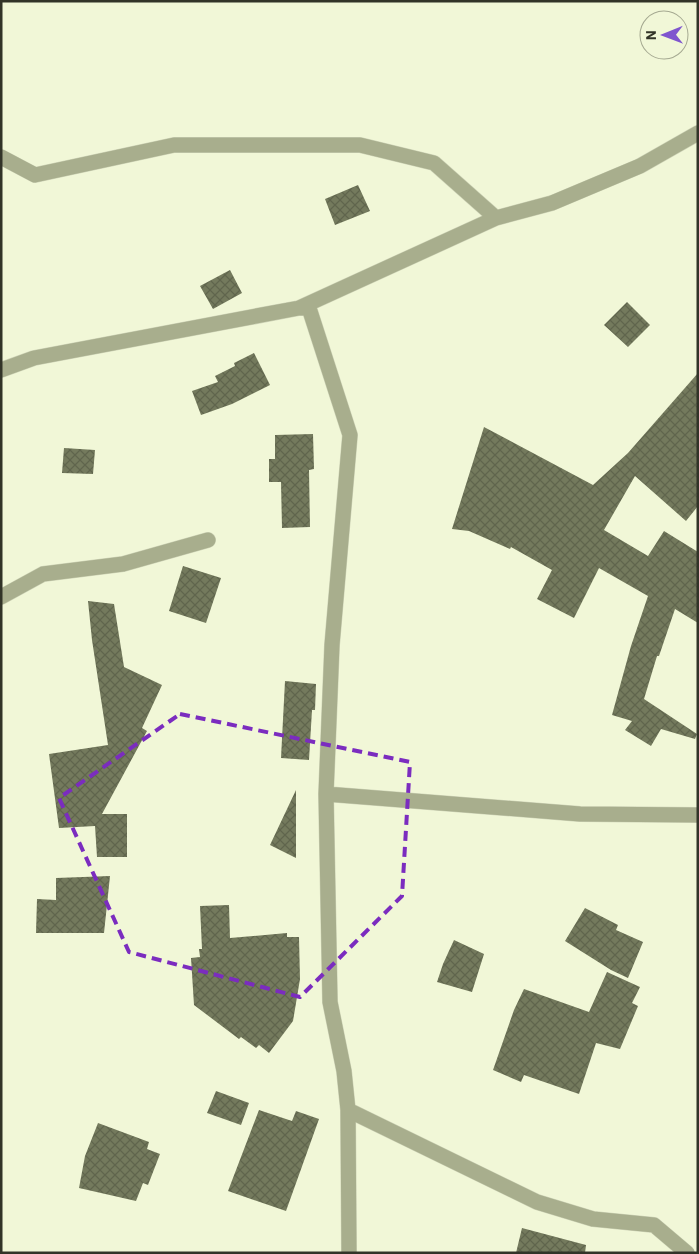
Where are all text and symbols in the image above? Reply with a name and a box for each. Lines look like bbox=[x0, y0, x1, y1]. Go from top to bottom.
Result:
north arrow bbox=[639, 10, 689, 60]
text: N bbox=[642, 30, 660, 40]

